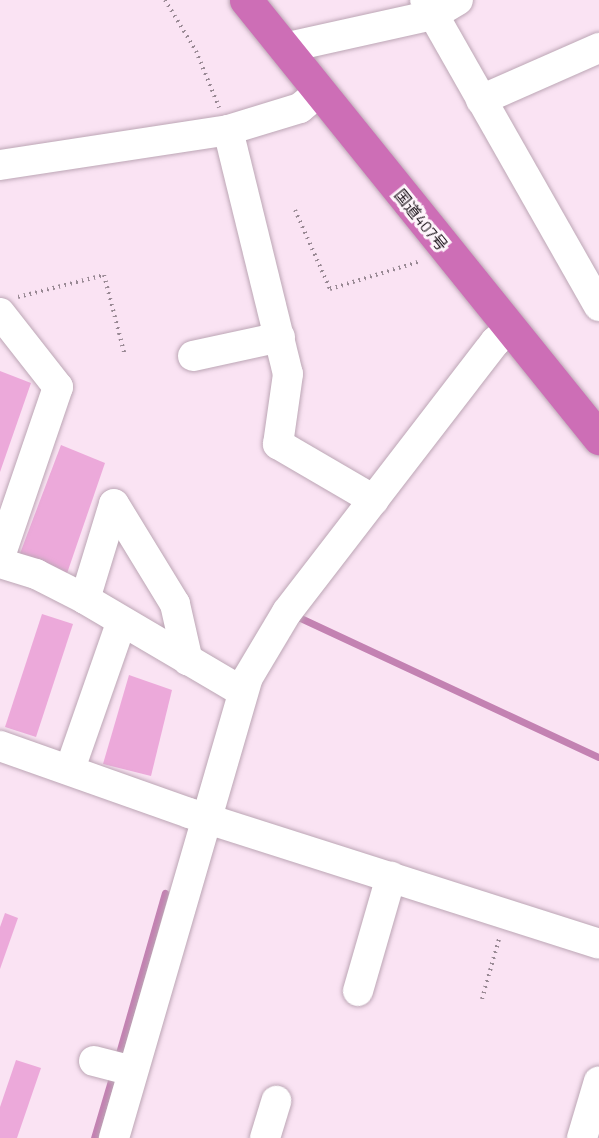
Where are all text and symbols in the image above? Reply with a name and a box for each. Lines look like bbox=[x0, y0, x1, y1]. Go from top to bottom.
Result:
street label: 国道407号 bbox=[390, 185, 452, 255]

